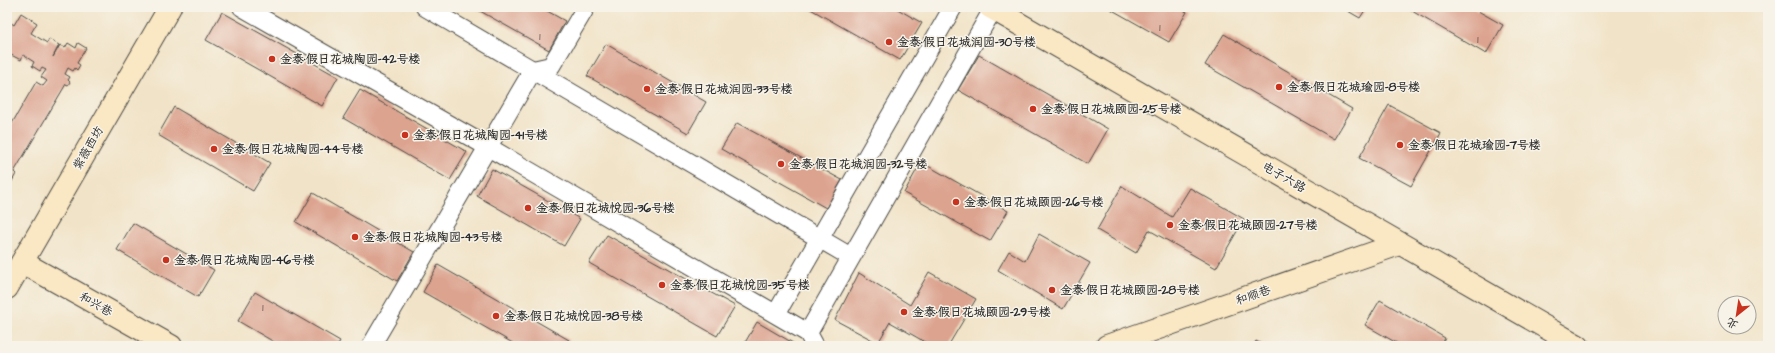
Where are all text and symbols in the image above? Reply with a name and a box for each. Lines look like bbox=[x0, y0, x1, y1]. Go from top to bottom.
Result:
house number: 1 bbox=[1159, 21, 1161, 35]
house number: 1 bbox=[539, 30, 541, 44]
house number: 1 bbox=[1477, 33, 1479, 47]
place label: 金泰·假日花城润园-30号楼 bbox=[897, 34, 1036, 51]
marker: 金泰·假日花城润园-30号楼 bbox=[884, 37, 894, 47]
place label: 金泰·假日花城陶园-42号楼 bbox=[280, 51, 420, 68]
marker: 金泰·假日花城陶园-42号楼 bbox=[267, 54, 277, 64]
place label: 金泰·假日花城瑜园-8号楼 bbox=[1287, 79, 1420, 96]
place label: 金泰·假日花城润园-33号楼 bbox=[655, 81, 793, 98]
marker: 金泰·假日花城瑜园-8号楼 bbox=[1274, 82, 1284, 92]
marker: 金泰·假日花城润园-33号楼 bbox=[642, 84, 652, 94]
place label: 金泰·假日花城颐园-25号楼 bbox=[1041, 101, 1182, 118]
marker: 金泰·假日花城颐园-25号楼 bbox=[1028, 104, 1038, 114]
street label: 紫薇西坊 bbox=[69, 123, 108, 173]
place label: 金泰·假日花城陶园-41号楼 bbox=[413, 127, 548, 144]
marker: 金泰·假日花城陶园-41号楼 bbox=[400, 130, 410, 140]
place label: 金泰·假日花城瑜园-7号楼 bbox=[1408, 137, 1541, 154]
marker: 金泰·假日花城瑜园-7号楼 bbox=[1395, 140, 1405, 150]
place label: 金泰·假日花城陶园-44号楼 bbox=[222, 141, 364, 158]
marker: 金泰·假日花城陶园-44号楼 bbox=[209, 144, 219, 154]
place label: 金泰·假日花城润园-32号楼 bbox=[789, 156, 927, 173]
street label: 电子六路 bbox=[1259, 158, 1309, 197]
marker: 金泰·假日花城润园-32号楼 bbox=[776, 159, 786, 169]
place label: 金泰·假日花城颐园-26号楼 bbox=[964, 194, 1104, 211]
marker: 金泰·假日花城颐园-26号楼 bbox=[951, 197, 961, 207]
place label: 金泰·假日花城悦园-36号楼 bbox=[536, 200, 675, 217]
marker: 金泰·假日花城悦园-36号楼 bbox=[523, 203, 533, 213]
place label: 金泰·假日花城颐园-27号楼 bbox=[1178, 217, 1318, 234]
marker: 金泰·假日花城颐园-27号楼 bbox=[1165, 220, 1175, 230]
place label: 金泰·假日花城陶园-43号楼 bbox=[363, 229, 503, 246]
marker: 金泰·假日花城陶园-43号楼 bbox=[350, 232, 360, 242]
place label: 金泰·假日花城陶园-46号楼 bbox=[174, 252, 315, 269]
marker: 金泰·假日花城陶园-46号楼 bbox=[161, 255, 171, 265]
place label: 金泰·假日花城悦园-35号楼 bbox=[670, 277, 810, 294]
marker: 金泰·假日花城悦园-35号楼 bbox=[657, 280, 667, 290]
place label: 金泰·假日花城颐园-28号楼 bbox=[1060, 282, 1200, 299]
street label: 和顺巷 bbox=[1233, 282, 1273, 309]
marker: 金泰·假日花城颐园-28号楼 bbox=[1047, 285, 1057, 295]
street label: 和兴巷 bbox=[76, 288, 116, 321]
north arrow bbox=[1717, 295, 1757, 335]
house number: 1 bbox=[262, 301, 264, 315]
place label: 金泰·假日花城颐园-29号楼 bbox=[912, 304, 1051, 321]
marker: 金泰·假日花城颐园-29号楼 bbox=[899, 307, 909, 317]
place label: 金泰·假日花城悦园-38号楼 bbox=[504, 308, 643, 325]
marker: 金泰·假日花城悦园-38号楼 bbox=[491, 311, 501, 321]
text: 北 bbox=[1724, 314, 1741, 332]

